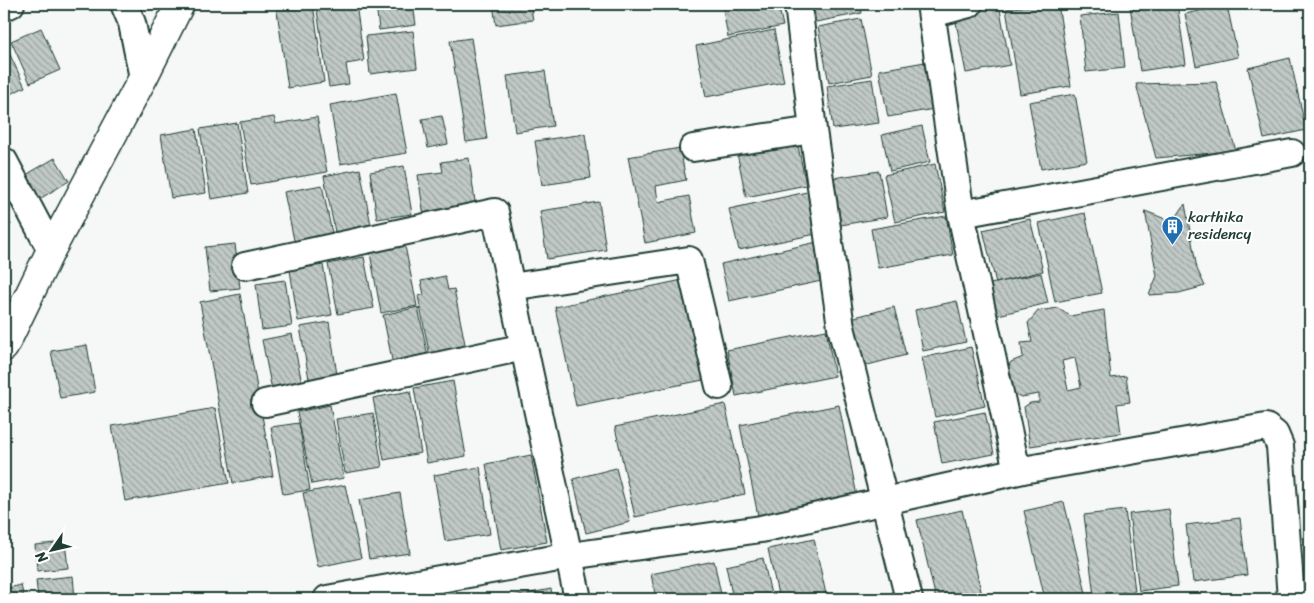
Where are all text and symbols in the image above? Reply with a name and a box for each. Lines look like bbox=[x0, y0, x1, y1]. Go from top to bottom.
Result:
place label: karthika residency bbox=[1188, 204, 1252, 247]
building icon: karthika residency bbox=[1160, 214, 1184, 245]
north arrow bbox=[28, 526, 78, 576]
text: N bbox=[28, 546, 55, 569]

